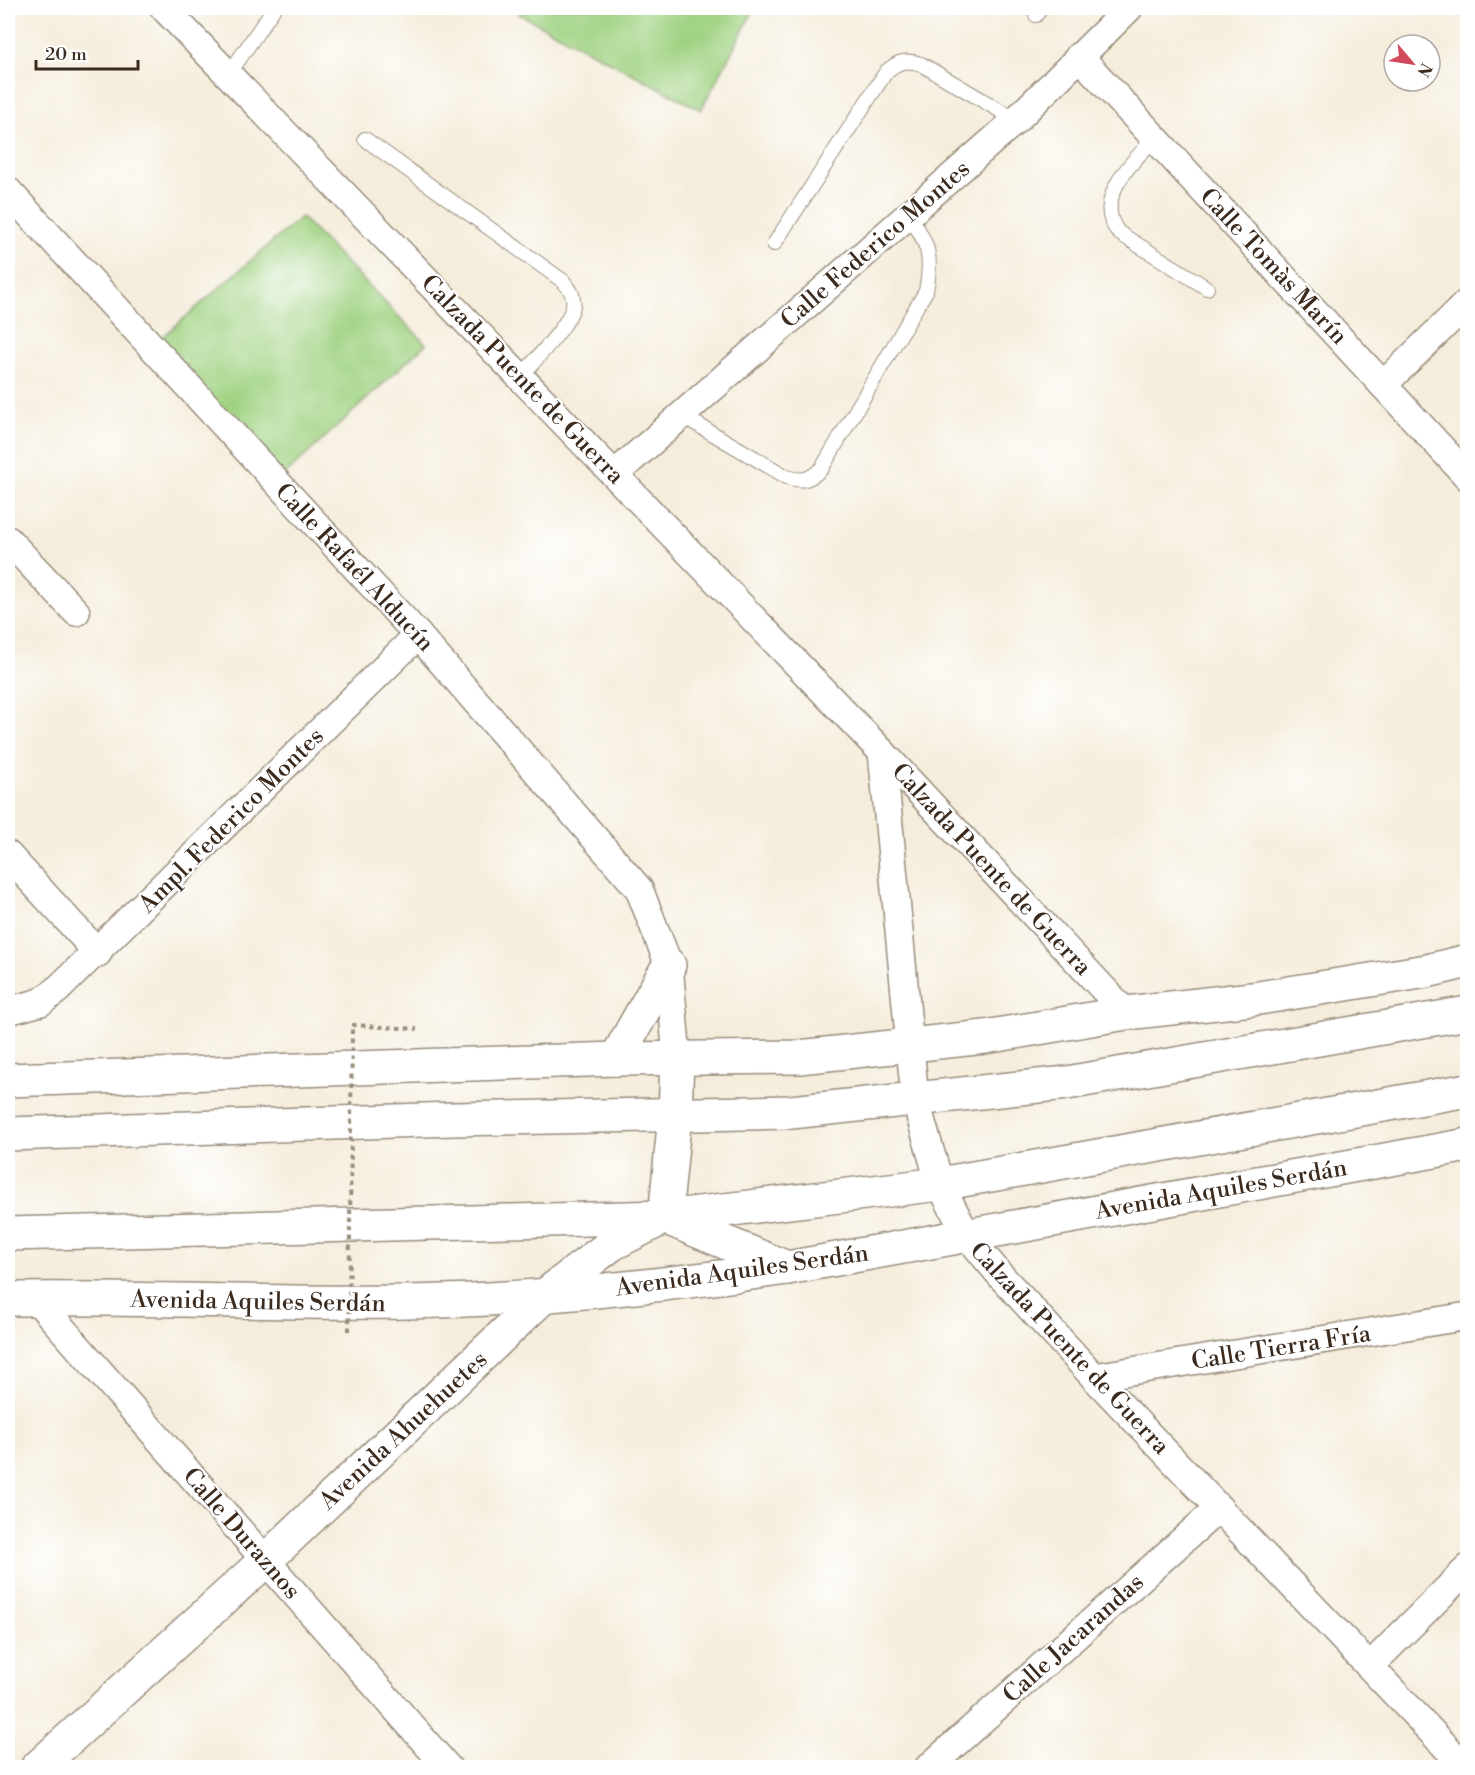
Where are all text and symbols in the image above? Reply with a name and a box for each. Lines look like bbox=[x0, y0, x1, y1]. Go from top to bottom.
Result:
scale bar bbox=[36, 33, 138, 71]
north arrow bbox=[1382, 33, 1442, 93]
text: 20 m bbox=[45, 43, 87, 66]
text: N bbox=[1412, 59, 1436, 80]
street label: Calle Federico Montes bbox=[775, 154, 977, 335]
street label: Calle Tomàs Marín bbox=[1193, 182, 1354, 351]
street label: Calzada Puente de Guerra bbox=[414, 269, 631, 491]
street label: Calle Rafaél Alducín bbox=[268, 477, 440, 658]
street label: Ampl. Federico Montes bbox=[132, 722, 331, 920]
street label: Calzada Puente de Guerra bbox=[885, 757, 1098, 983]
street label: Avenida Aquiles Serdán bbox=[1092, 1153, 1349, 1227]
street label: Calzada Puente de Guerra bbox=[963, 1236, 1176, 1462]
street label: Avenida Aquiles Serdán bbox=[613, 1238, 871, 1304]
street label: Avenida Aquiles Serdán bbox=[129, 1285, 386, 1319]
street label: Calle Tierra Fría bbox=[1189, 1319, 1374, 1377]
street label: Avenida Ahuehuetes bbox=[312, 1345, 494, 1517]
street label: Calle Duraznos bbox=[176, 1462, 307, 1606]
street label: Calle Jacarandas bbox=[997, 1568, 1150, 1710]

